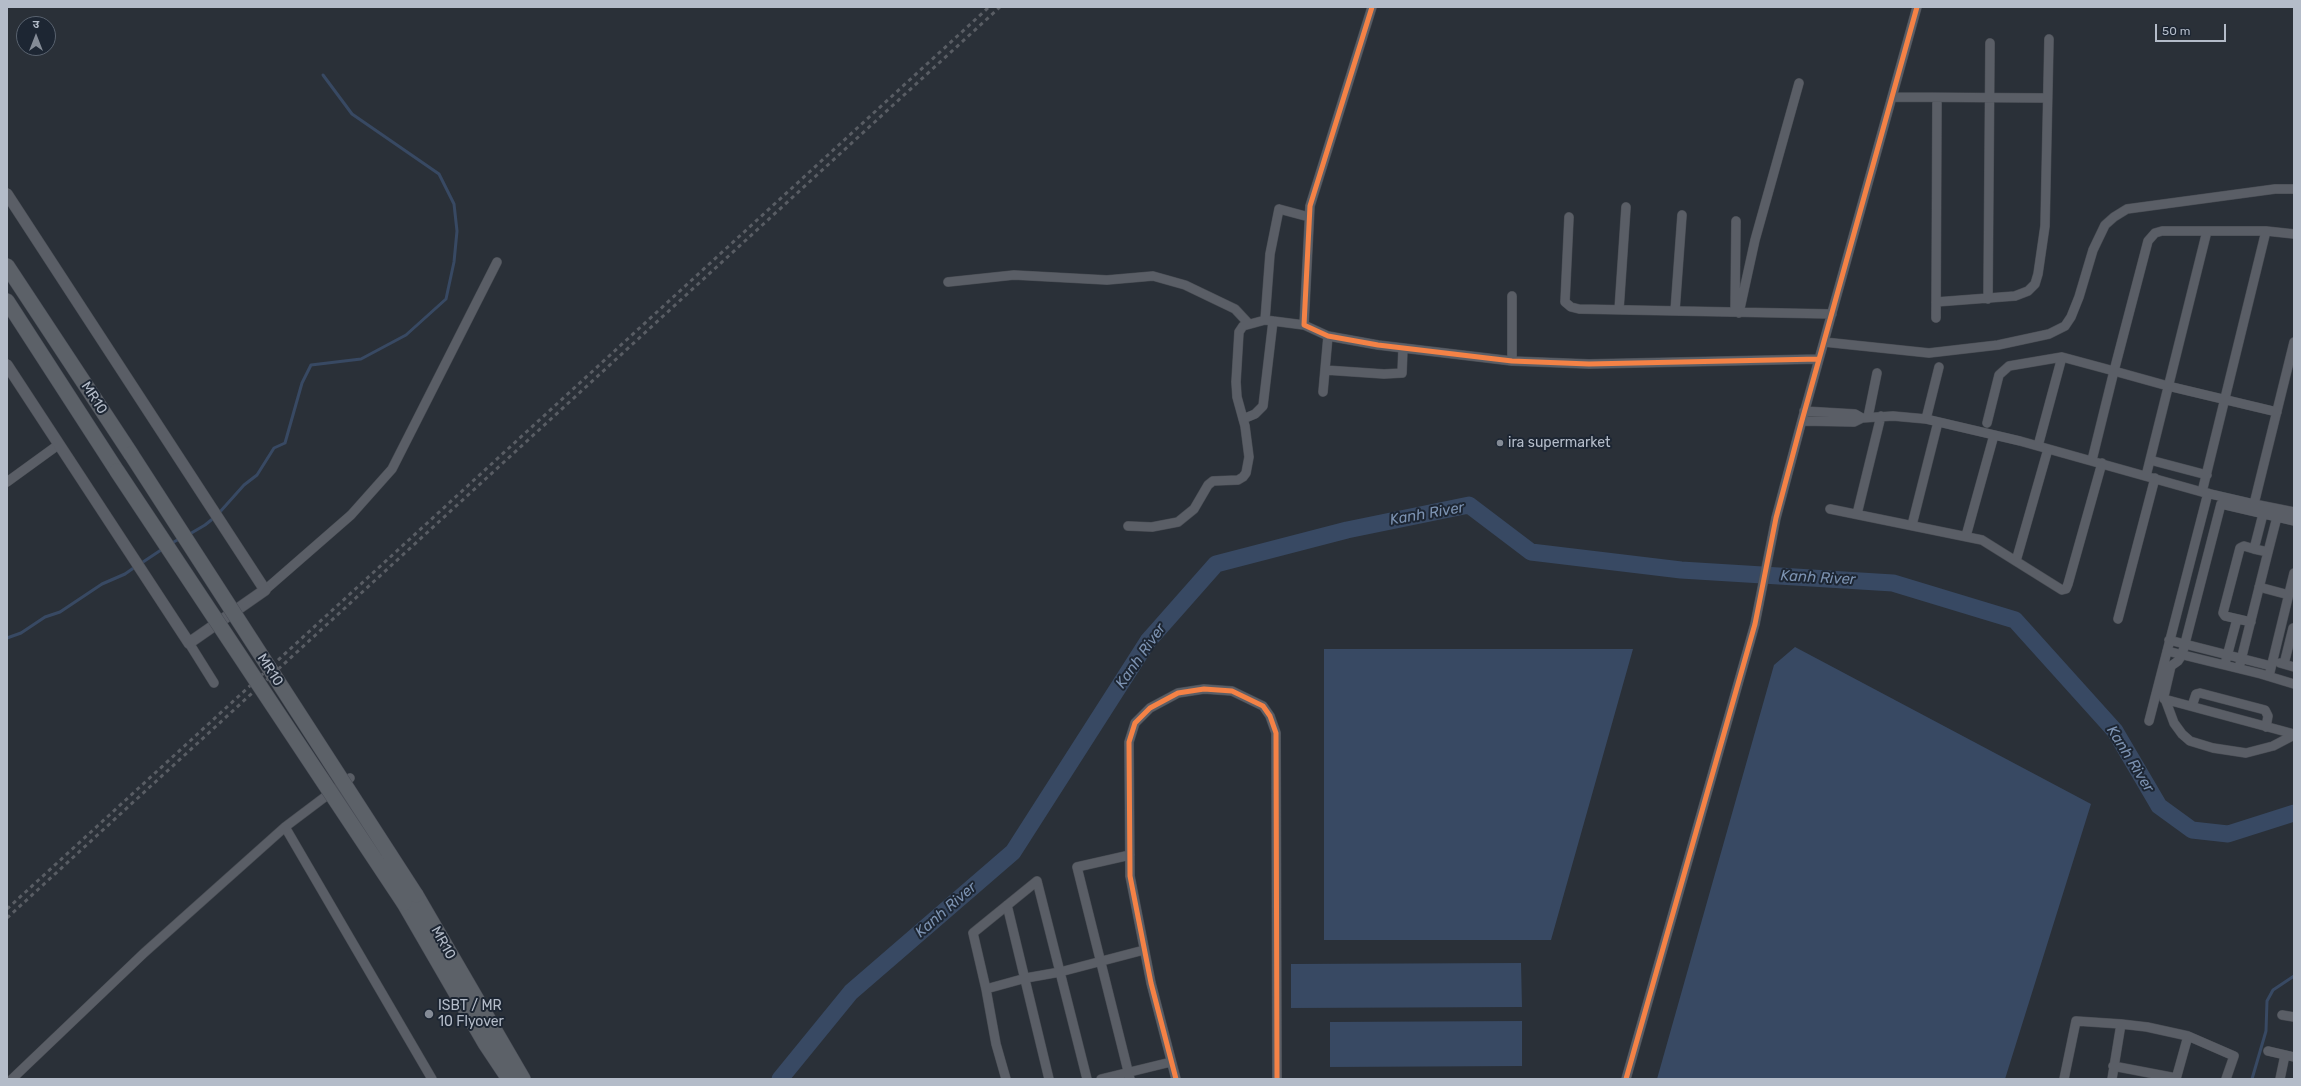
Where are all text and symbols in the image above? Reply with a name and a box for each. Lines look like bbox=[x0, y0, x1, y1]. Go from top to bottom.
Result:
north arrow bbox=[16, 16, 56, 56]
scale bar bbox=[2157, 16, 2228, 42]
text: उ bbox=[33, 18, 39, 31]
text: 50 m bbox=[2162, 24, 2190, 38]
street label: MR10 bbox=[77, 379, 111, 417]
place label: ira supermarket bbox=[1508, 435, 1610, 451]
marker: ira supermarket bbox=[1495, 438, 1505, 448]
water label: Kanh River bbox=[1388, 499, 1466, 529]
water label: Kanh River bbox=[1780, 567, 1856, 589]
water label: Kanh River bbox=[1112, 620, 1170, 692]
street label: MR10 bbox=[253, 651, 287, 689]
water label: Kanh River bbox=[2102, 722, 2158, 796]
water label: Kanh River bbox=[912, 879, 980, 941]
street label: MR10 bbox=[427, 924, 459, 962]
place label: ISBT / MR 10 Flyover bbox=[438, 998, 504, 1030]
marker: ISBT / MR 10 Flyover bbox=[423, 1008, 435, 1020]

